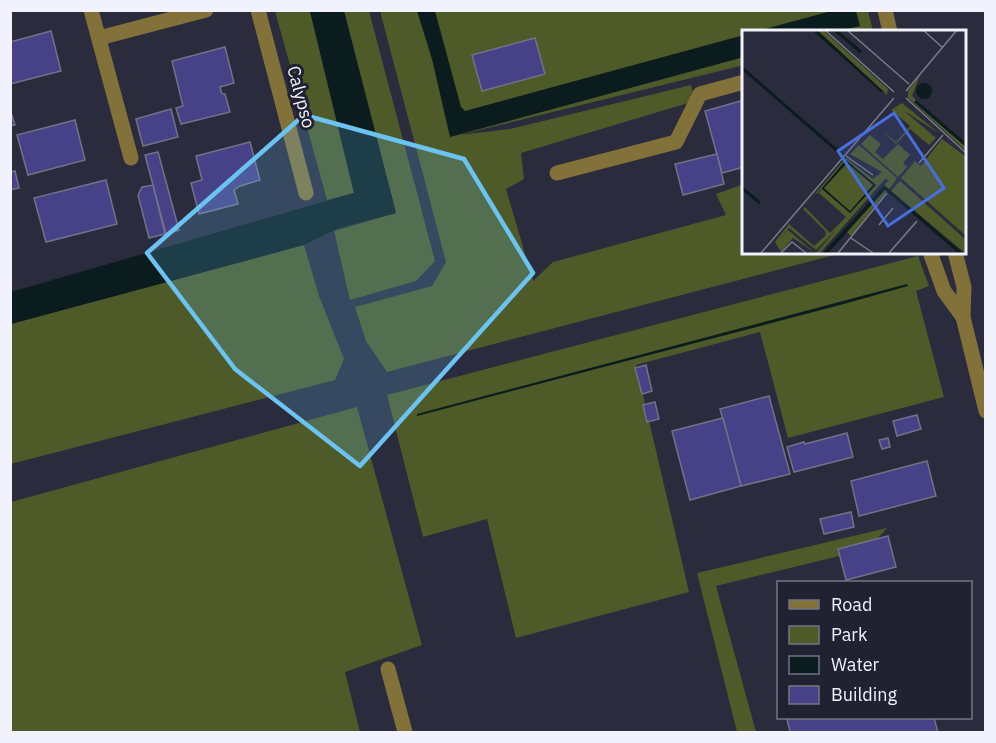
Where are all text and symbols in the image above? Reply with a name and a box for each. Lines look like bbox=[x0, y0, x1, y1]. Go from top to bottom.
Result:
inset map bbox=[742, 30, 966, 254]
street label: Calypso bbox=[282, 63, 321, 131]
legend bbox=[777, 581, 972, 719]
text: Road bbox=[831, 593, 872, 616]
text: Park bbox=[831, 623, 868, 646]
text: Water bbox=[831, 653, 880, 676]
text: Building bbox=[831, 683, 898, 706]

